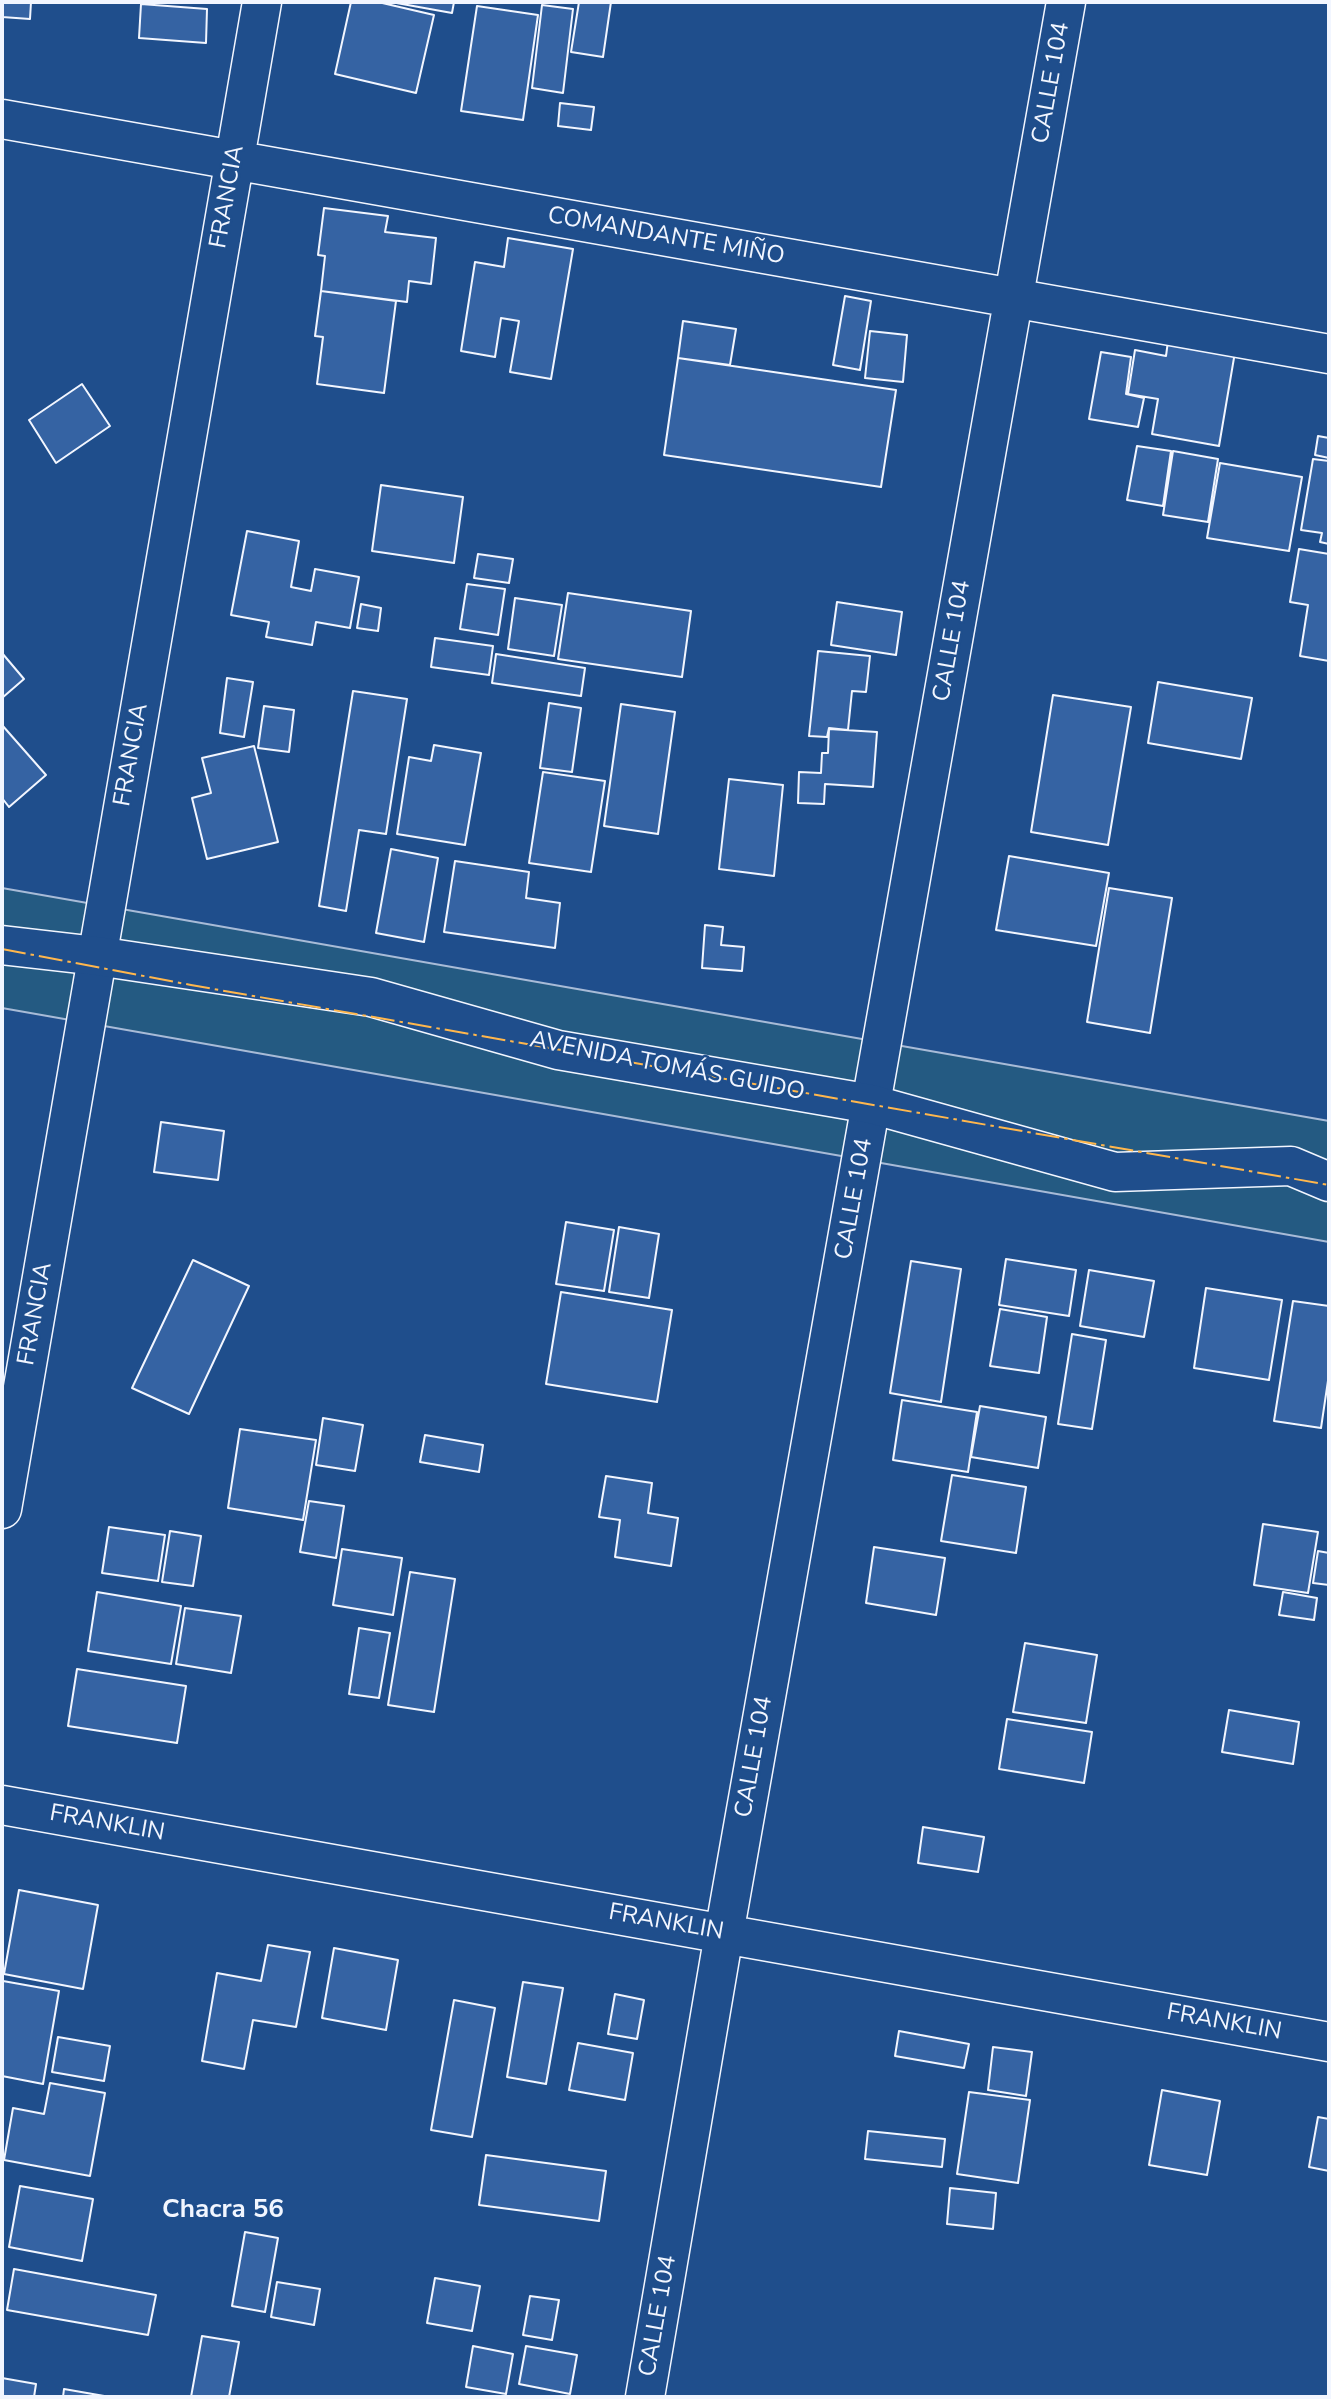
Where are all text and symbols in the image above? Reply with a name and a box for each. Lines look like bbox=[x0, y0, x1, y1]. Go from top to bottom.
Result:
street label: CALLE 104 bbox=[1027, 20, 1077, 146]
street label: FRANCIA bbox=[205, 143, 251, 251]
street label: COMANDANTE MIÑO bbox=[545, 202, 787, 272]
street label: CALLE 104 bbox=[928, 578, 978, 704]
street label: FRANCIA bbox=[109, 701, 155, 809]
street label: AVENIDA TOMÁS GUIDO bbox=[527, 1026, 807, 1108]
street label: CALLE 104 bbox=[830, 1136, 880, 1262]
street label: FRANCIA bbox=[13, 1260, 59, 1368]
street label: CALLE 104 bbox=[730, 1694, 780, 1820]
street label: FRANKLIN bbox=[47, 1800, 167, 1848]
street label: FRANKLIN bbox=[606, 1899, 726, 1947]
street label: FRANKLIN bbox=[1164, 1999, 1284, 2047]
district label: Chacra 56 bbox=[162, 2195, 284, 2227]
street label: CALLE 104 bbox=[634, 2253, 684, 2379]

